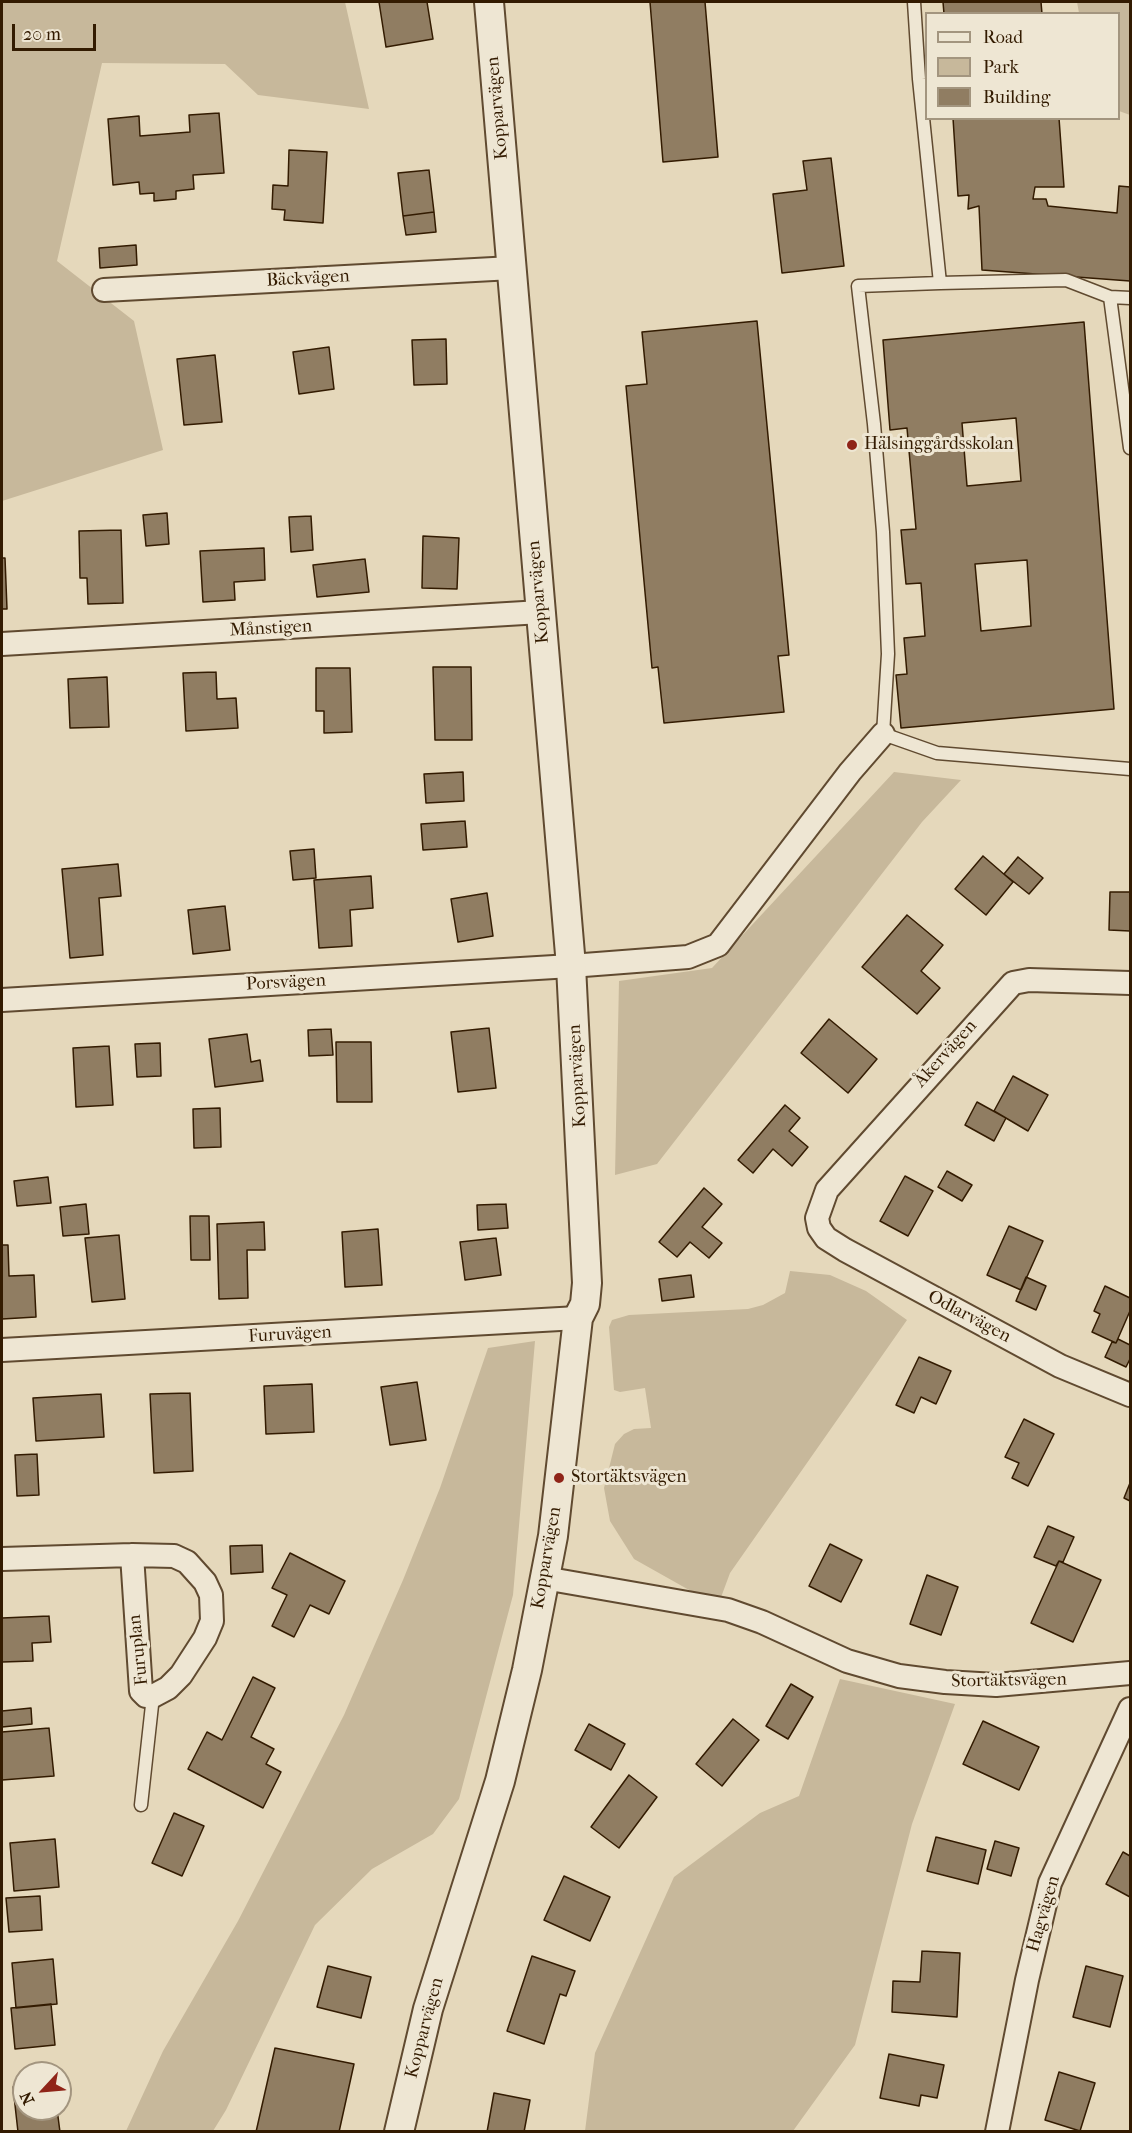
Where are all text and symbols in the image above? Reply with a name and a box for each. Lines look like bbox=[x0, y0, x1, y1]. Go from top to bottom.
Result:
scale bar bbox=[15, 12, 99, 50]
legend bbox=[925, 12, 1120, 120]
text: 20 m bbox=[23, 24, 61, 45]
text: Road bbox=[983, 27, 1023, 48]
street label: Kopparvägen bbox=[483, 55, 513, 161]
text: Park bbox=[983, 57, 1019, 78]
text: Building bbox=[983, 87, 1050, 108]
street label: Bäckvägen bbox=[266, 266, 350, 292]
place label: Hälsinggårdsskolan bbox=[864, 434, 1014, 456]
marker: Hälsinggårdsskolan bbox=[845, 438, 859, 452]
street label: Kopparvägen bbox=[524, 539, 554, 645]
street label: Månstigen bbox=[229, 616, 313, 642]
street label: Porsvägen bbox=[246, 970, 326, 996]
street label: Åkervägen bbox=[910, 1016, 982, 1092]
street label: Kopparvägen bbox=[565, 1024, 591, 1128]
street label: Odlarvägen bbox=[924, 1286, 1014, 1348]
street label: Furuvägen bbox=[248, 1322, 332, 1348]
place label: Stortäktsvägen bbox=[571, 1467, 687, 1489]
marker: Stortäktsvägen bbox=[552, 1471, 566, 1485]
street label: Kopparvägen bbox=[527, 1505, 567, 1611]
street label: Furuplan bbox=[125, 1614, 153, 1686]
street label: Stortäktsvägen bbox=[951, 1669, 1067, 1693]
street label: Hagvägen bbox=[1023, 1873, 1065, 1955]
street label: Kopparvägen bbox=[401, 1975, 449, 2081]
north arrow bbox=[12, 2061, 72, 2121]
text: N bbox=[16, 2089, 38, 2108]

